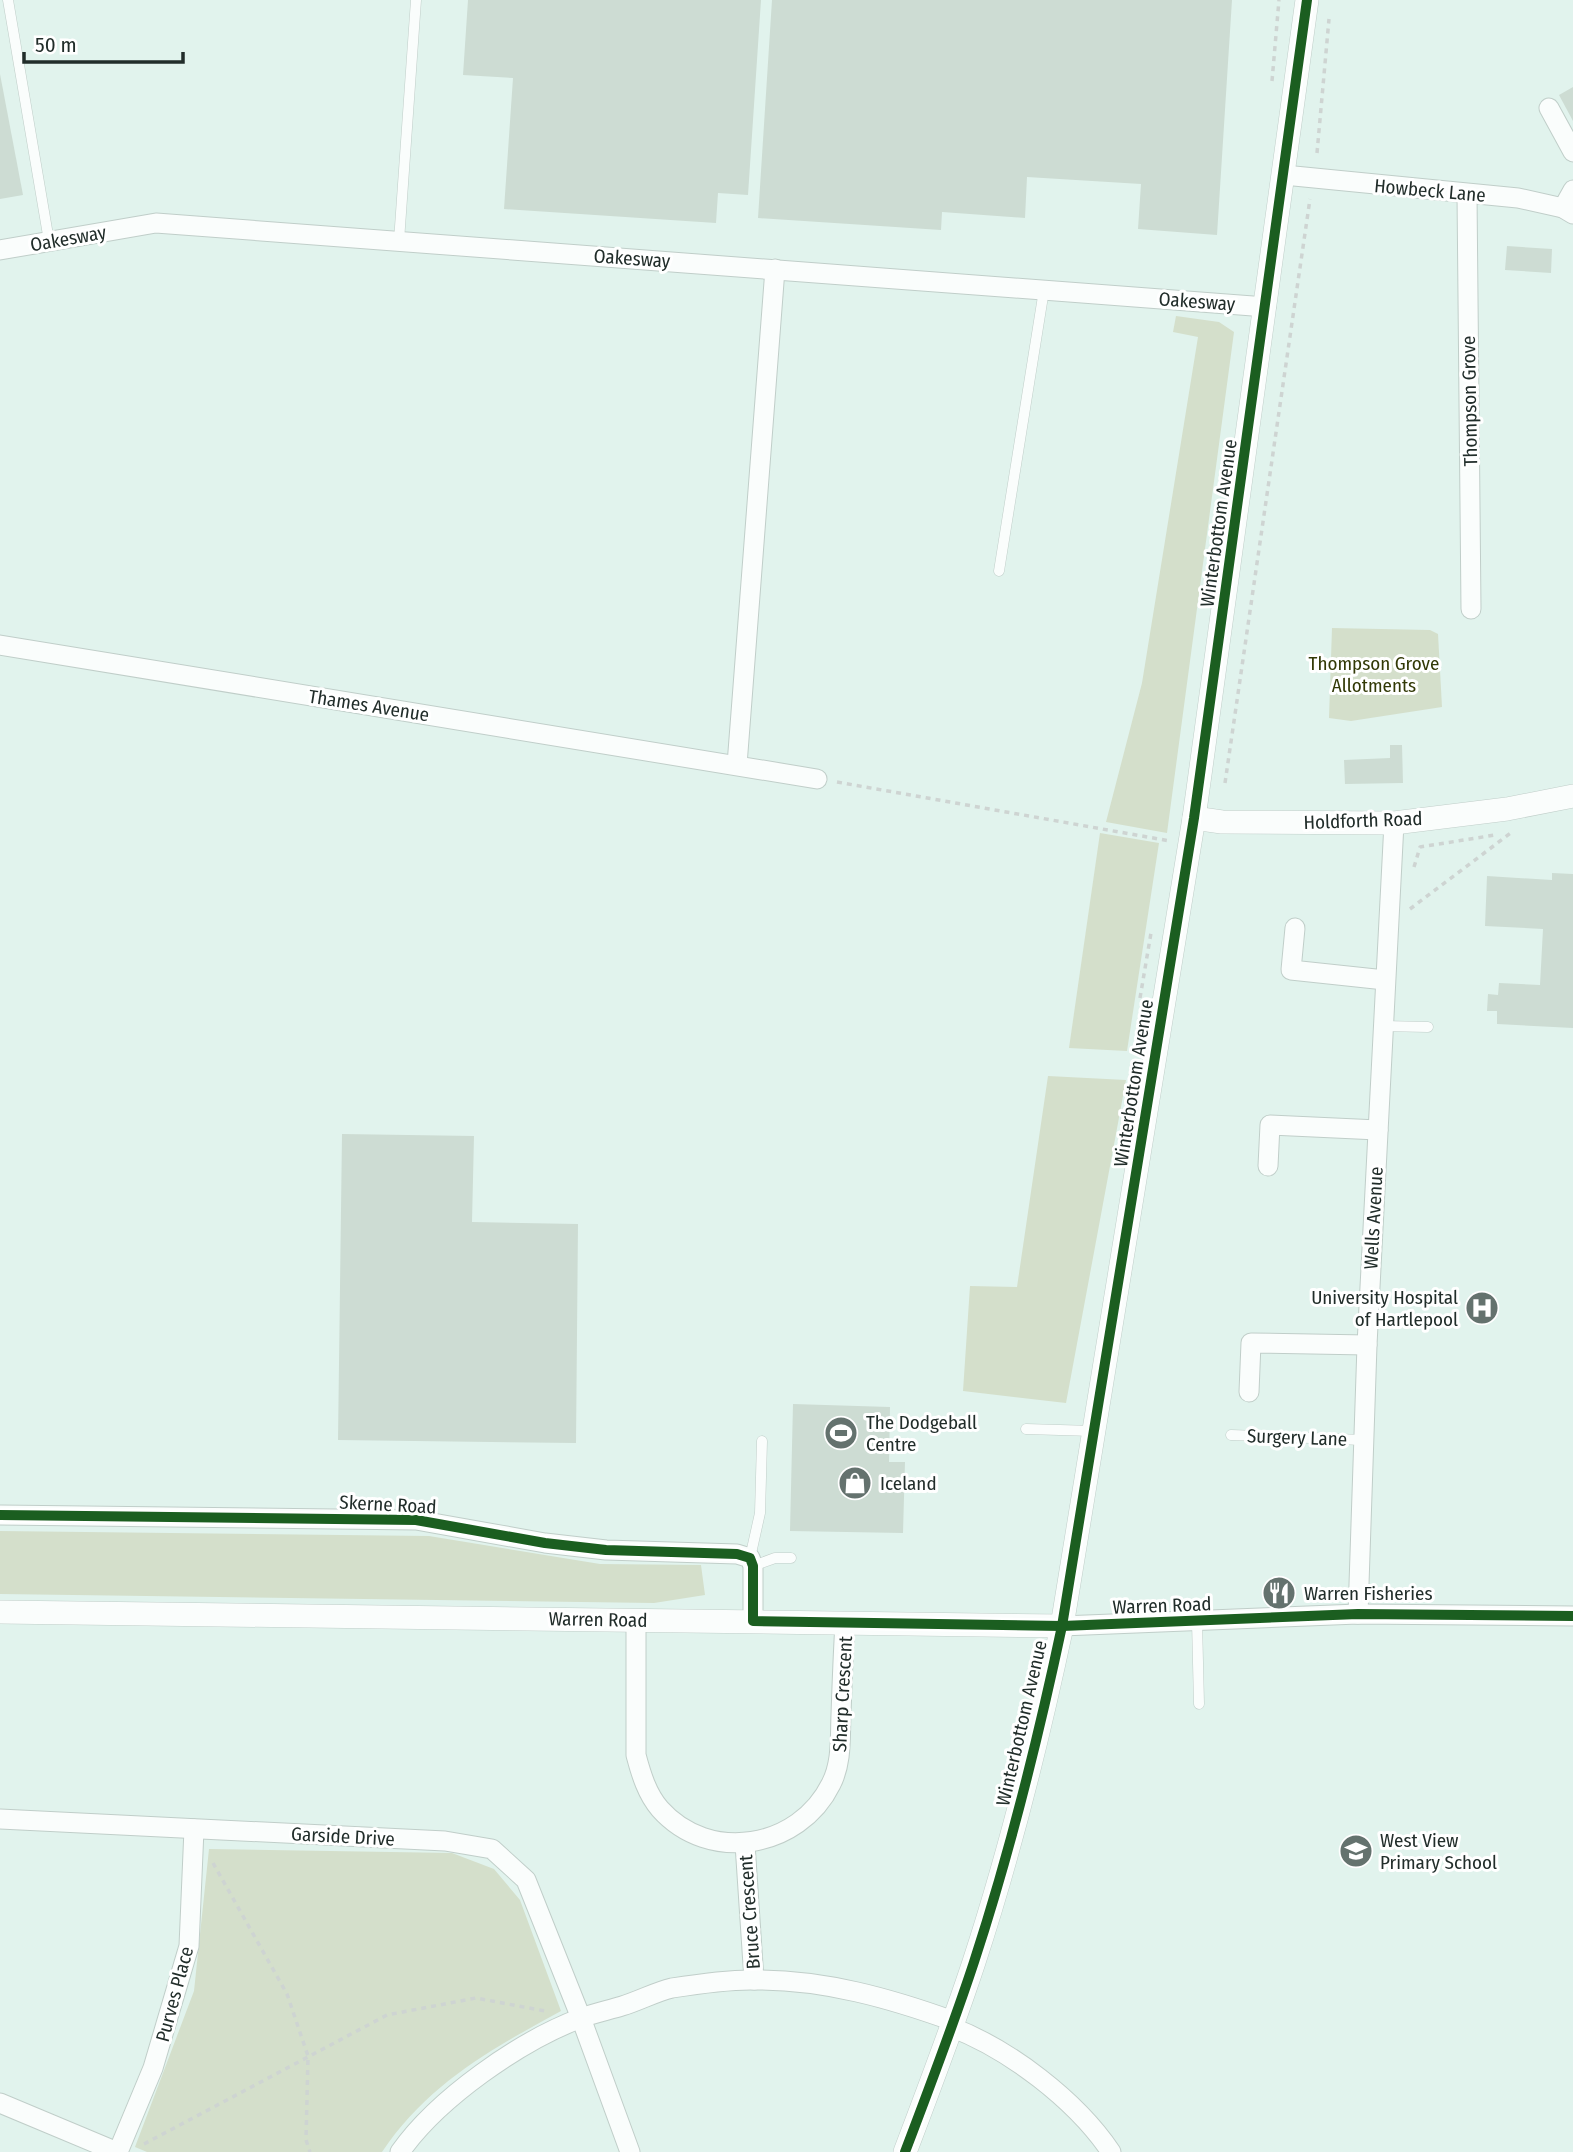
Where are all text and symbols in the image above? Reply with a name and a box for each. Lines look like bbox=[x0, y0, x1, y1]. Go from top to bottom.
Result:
scale bar bbox=[24, 21, 184, 65]
text: 50 m bbox=[35, 32, 77, 58]
street label: Howbeck Lane bbox=[1373, 174, 1487, 207]
street label: Oakesway bbox=[28, 220, 108, 256]
street label: Oakesway bbox=[593, 244, 672, 273]
street label: Oakesway bbox=[1158, 287, 1237, 316]
street label: Thompson Grove bbox=[1457, 335, 1482, 467]
street label: Winterbottom Avenue bbox=[1195, 438, 1242, 609]
park label: Thompson Grove Allotments bbox=[1309, 652, 1439, 697]
street label: Thames Avenue bbox=[307, 685, 431, 726]
street label: Holdforth Road bbox=[1303, 807, 1423, 834]
street label: Winterbottom Avenue bbox=[1109, 998, 1158, 1169]
street label: Wells Avenue bbox=[1359, 1166, 1388, 1270]
place label: University Hospital of Hartlepool bbox=[1311, 1286, 1458, 1331]
hospital icon: University Hospital of Hartlepool bbox=[1463, 1289, 1501, 1327]
place label: The Dodgeball Centre bbox=[866, 1411, 977, 1456]
sports icon: The Dodgeball Centre bbox=[822, 1414, 860, 1452]
street label: Surgery Lane bbox=[1246, 1424, 1348, 1451]
shop icon: Iceland bbox=[836, 1464, 874, 1502]
place label: Iceland bbox=[880, 1472, 937, 1495]
street label: Skerne Road bbox=[339, 1490, 437, 1519]
restaurant icon: Warren Fisheries bbox=[1260, 1574, 1298, 1612]
place label: Warren Fisheries bbox=[1304, 1582, 1433, 1605]
street label: Warren Road bbox=[1112, 1592, 1212, 1619]
street label: Warren Road bbox=[548, 1607, 648, 1632]
street label: Sharp Crescent bbox=[828, 1635, 857, 1753]
street label: Winterbottom Avenue bbox=[991, 1638, 1052, 1808]
street label: Garside Drive bbox=[291, 1822, 395, 1851]
place label: West View Primary School bbox=[1380, 1829, 1497, 1874]
school or university icon: West View Primary School bbox=[1337, 1832, 1375, 1870]
street label: Bruce Crescent bbox=[734, 1853, 765, 1970]
street label: Purves Place bbox=[151, 1944, 198, 2044]

